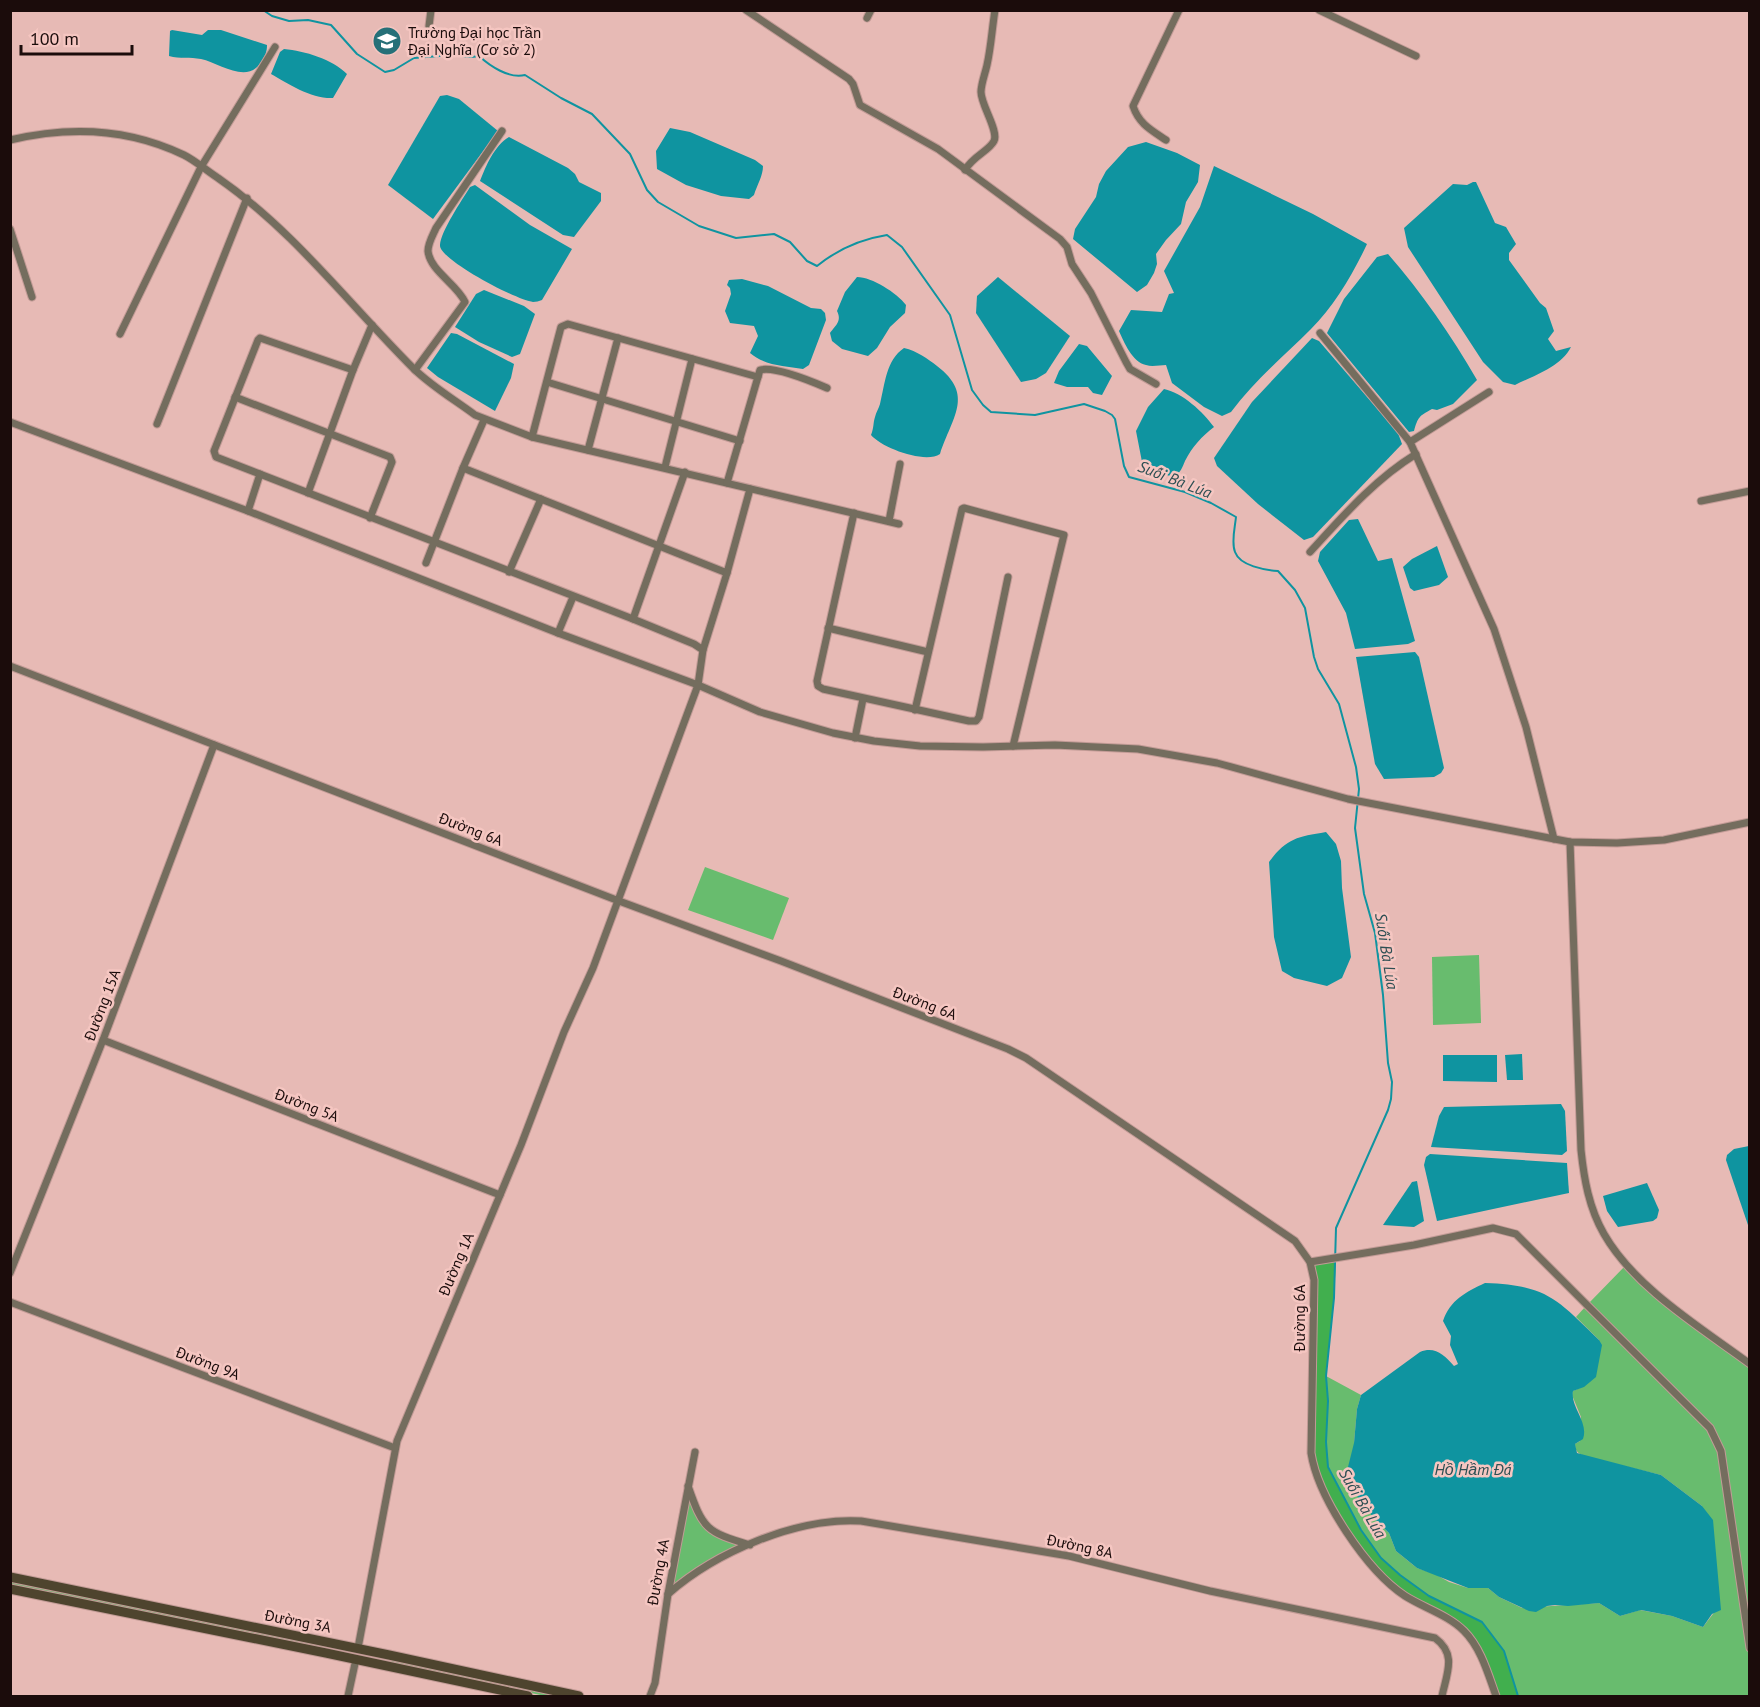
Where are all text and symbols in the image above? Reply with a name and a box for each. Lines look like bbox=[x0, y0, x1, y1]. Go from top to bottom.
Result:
scale bar bbox=[21, 18, 132, 56]
place label: Trường Đại học Trần Đại Nghĩa (Cơ sở 2) bbox=[407, 23, 541, 59]
school or university icon: Trường Đại học Trần Đại Nghĩa (Cơ sở 2) bbox=[371, 25, 403, 57]
text: 100 m bbox=[30, 27, 79, 50]
water label: Suối Bà Lúa bbox=[1135, 456, 1215, 502]
street label: Đường 6A bbox=[435, 808, 506, 850]
water label: Suối Bà Lúa bbox=[1371, 911, 1403, 991]
street label: Đường 15A bbox=[79, 966, 124, 1044]
street label: Đường 6A bbox=[889, 982, 960, 1024]
street label: Đường 5A bbox=[271, 1084, 342, 1126]
street label: Đường 1A bbox=[434, 1229, 478, 1299]
street label: Đường 6A bbox=[1290, 1284, 1309, 1352]
street label: Đường 9A bbox=[172, 1342, 243, 1384]
water label: Hồ Hầm Đá bbox=[1435, 1459, 1512, 1479]
water label: Suối Bà Lúa bbox=[1335, 1464, 1391, 1542]
street label: Đường 8A bbox=[1044, 1530, 1115, 1562]
street label: Đường 4A bbox=[643, 1537, 673, 1608]
street label: Đường 3A bbox=[262, 1605, 333, 1637]

